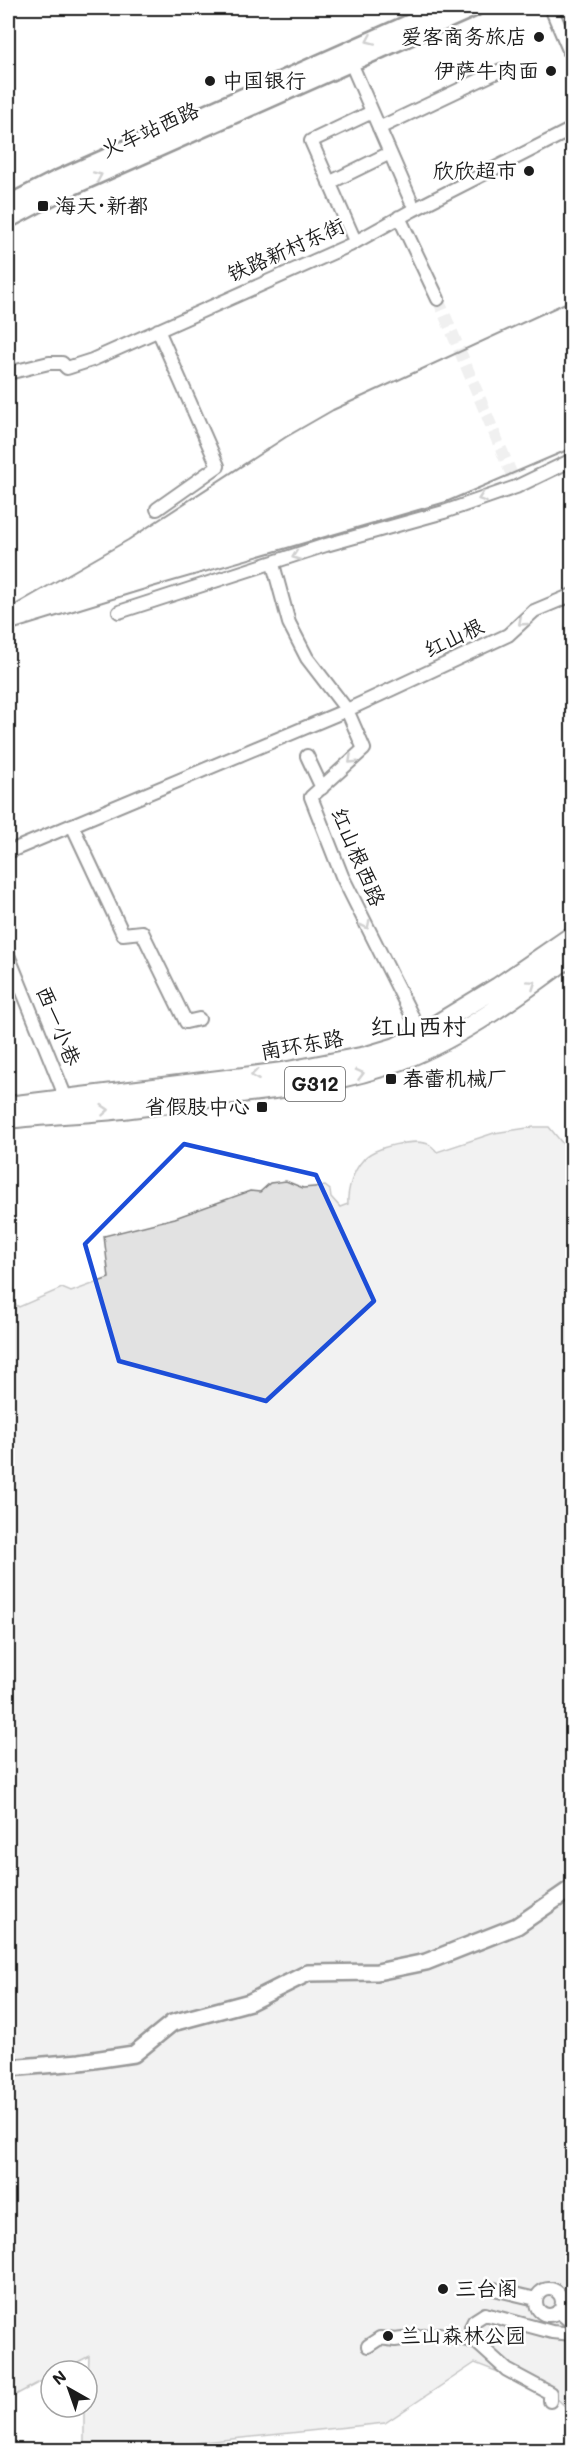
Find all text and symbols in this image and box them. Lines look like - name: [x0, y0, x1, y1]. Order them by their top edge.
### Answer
- place label: 爱客商务旅店: [401, 22, 527, 49]
- marker: 爱客商务旅店: [532, 30, 546, 44]
- one-way arrow: [366, 33, 377, 45]
- place label: 伊萨牛肉面: [434, 56, 539, 83]
- marker: 伊萨牛肉面: [544, 64, 558, 78]
- place label: 中国银行: [222, 66, 306, 93]
- marker: 中国银行: [203, 74, 217, 88]
- street label: 火车站西路: [96, 95, 203, 162]
- place label: 欣欣超市: [433, 156, 517, 183]
- marker: 欣欣超市: [522, 164, 536, 178]
- one-way arrow: [91, 171, 102, 183]
- place label: 海天·新都: [55, 191, 148, 218]
- marker: 海天·新都: [36, 199, 50, 213]
- street label: 铁路新村东街: [222, 211, 348, 287]
- one-way arrow: [477, 491, 488, 504]
- one-way arrow: [291, 548, 302, 561]
- street label: 红山根: [419, 611, 488, 662]
- one-way arrow: [518, 615, 528, 626]
- one-way arrow: [349, 753, 359, 764]
- street label: 红山根西路: [326, 803, 392, 910]
- one-way arrow: [359, 919, 371, 930]
- one-way arrow: [525, 980, 536, 991]
- street label: 西一小巷: [31, 981, 88, 1069]
- district label: 红山西村: [370, 1010, 466, 1041]
- street label: 南环东路: [258, 1023, 345, 1064]
- place label: 春蕾机械厂: [403, 1064, 508, 1091]
- road number: G312: [285, 1067, 345, 1101]
- one-way arrow: [355, 1068, 365, 1081]
- one-way arrow: [251, 1069, 260, 1081]
- marker: 春蕾机械厂: [384, 1072, 398, 1086]
- place label: 省假肢中心: [145, 1092, 250, 1119]
- marker: 省假肢中心: [255, 1100, 269, 1114]
- one-way arrow: [100, 1104, 109, 1117]
- place label: 三台阁: [455, 2274, 518, 2301]
- marker: 三台阁: [436, 2282, 450, 2296]
- place label: 兰山森林公园: [400, 2321, 526, 2348]
- marker: 兰山森林公园: [381, 2329, 395, 2343]
- north arrow: [39, 2359, 99, 2419]
- text: N: [48, 2365, 70, 2389]

